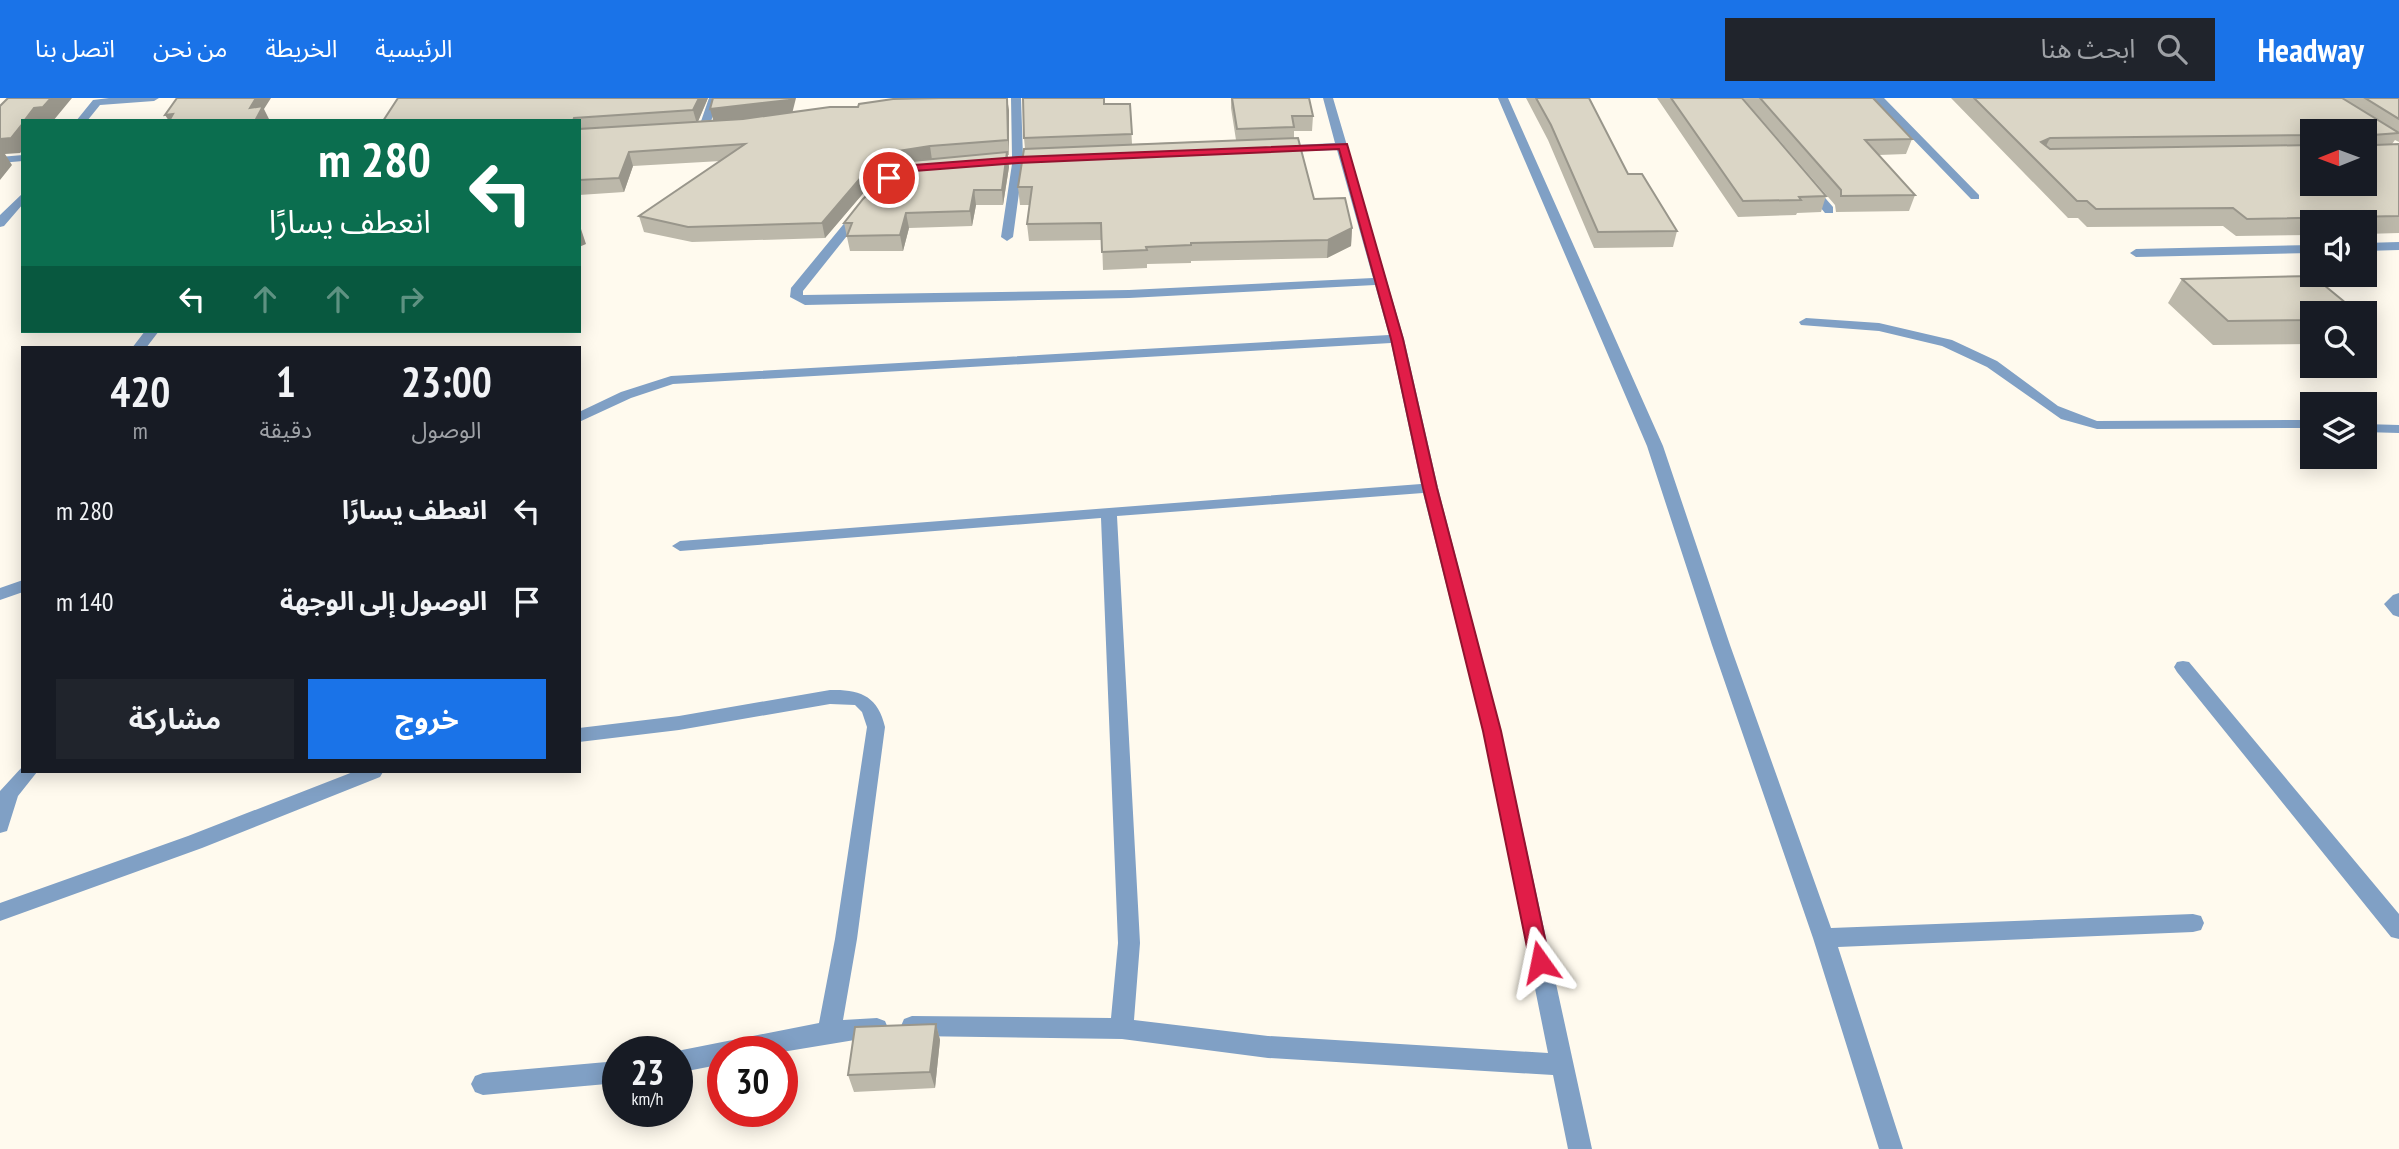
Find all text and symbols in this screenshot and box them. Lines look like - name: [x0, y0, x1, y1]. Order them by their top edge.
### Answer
- search box: [1725, 18, 2215, 81]
- text: Headway: [2257, 28, 2364, 71]
- icon: search: [2153, 30, 2191, 68]
- text: ابحث هنا: [2040, 32, 2135, 65]
- text: اتصل بنا: [35, 33, 115, 64]
- text: من نحن: [153, 33, 227, 64]
- text: الخريطة: [265, 33, 337, 64]
- text: الرئيسية: [375, 33, 453, 64]
- north arrow: [2300, 119, 2376, 196]
- map controls: [2300, 119, 2377, 469]
- text: 280 m: [318, 127, 431, 191]
- icon: left: [455, 147, 546, 238]
- pin: [859, 148, 919, 208]
- icon: arrive: [870, 159, 908, 197]
- text: انعطف يسارًا: [269, 200, 431, 242]
- button: sound: [2300, 210, 2377, 287]
- icon: left: [173, 280, 211, 318]
- icon: ahead: [246, 280, 284, 318]
- icon: ahead: [319, 280, 357, 318]
- icon: right: [392, 280, 430, 318]
- button: search: [2300, 301, 2377, 378]
- text: 1: [276, 354, 296, 409]
- text: 23:00: [401, 354, 492, 409]
- text: 420: [110, 364, 170, 419]
- button: layers: [2300, 392, 2377, 469]
- text: دقيقة: [259, 415, 312, 444]
- text: الوصول: [411, 415, 481, 444]
- text: m: [133, 416, 148, 445]
- icon: left: [508, 492, 546, 530]
- text: انعطف يسارًا: [342, 493, 487, 526]
- text: 280 m: [56, 494, 114, 527]
- icon: arrive: [508, 583, 546, 621]
- text: الوصول إلى الوجهة: [280, 584, 487, 617]
- text: 140 m: [56, 585, 114, 618]
- button: مشاركة: [56, 679, 294, 759]
- button: خروج: [308, 679, 546, 759]
- position arrow: [1503, 925, 1577, 999]
- speed limit sign: 30: [707, 1036, 798, 1127]
- text: 23: [631, 1049, 664, 1095]
- text: km/h: [632, 1087, 663, 1110]

